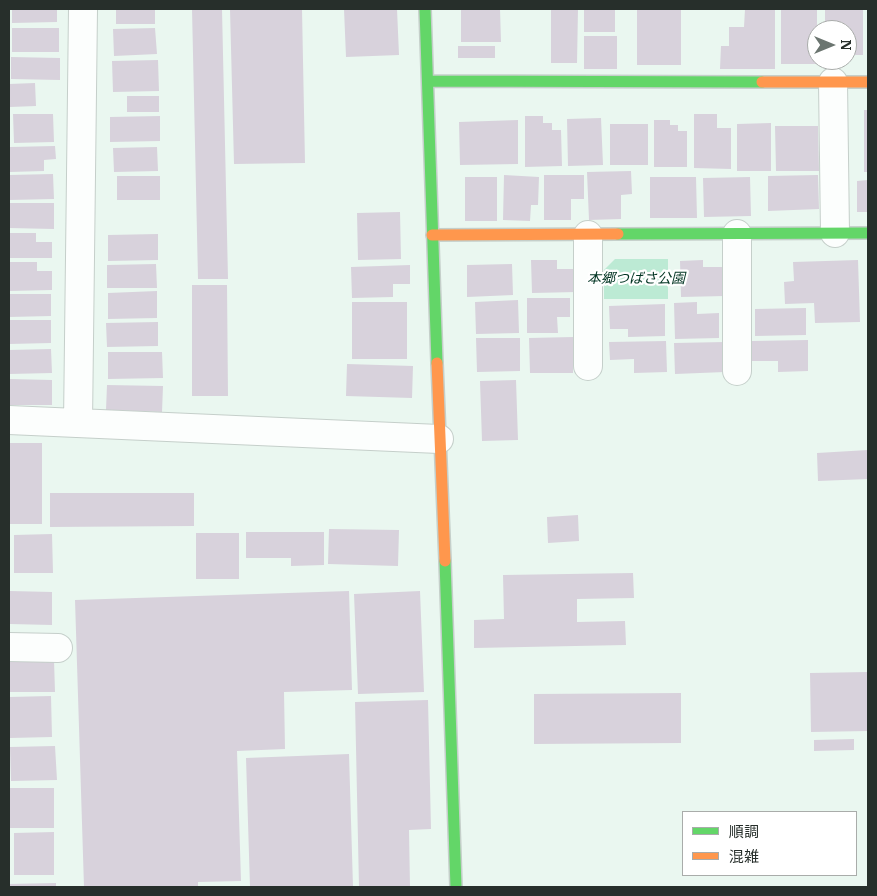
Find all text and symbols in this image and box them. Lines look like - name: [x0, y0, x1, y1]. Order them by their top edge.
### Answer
- north arrow: [807, 20, 857, 70]
- text: N: [837, 39, 855, 51]
- park label: 本郷つばさ公園: [587, 271, 685, 287]
- legend: [682, 811, 857, 876]
- text: 順調: [729, 822, 759, 841]
- text: 混雑: [729, 847, 759, 866]

